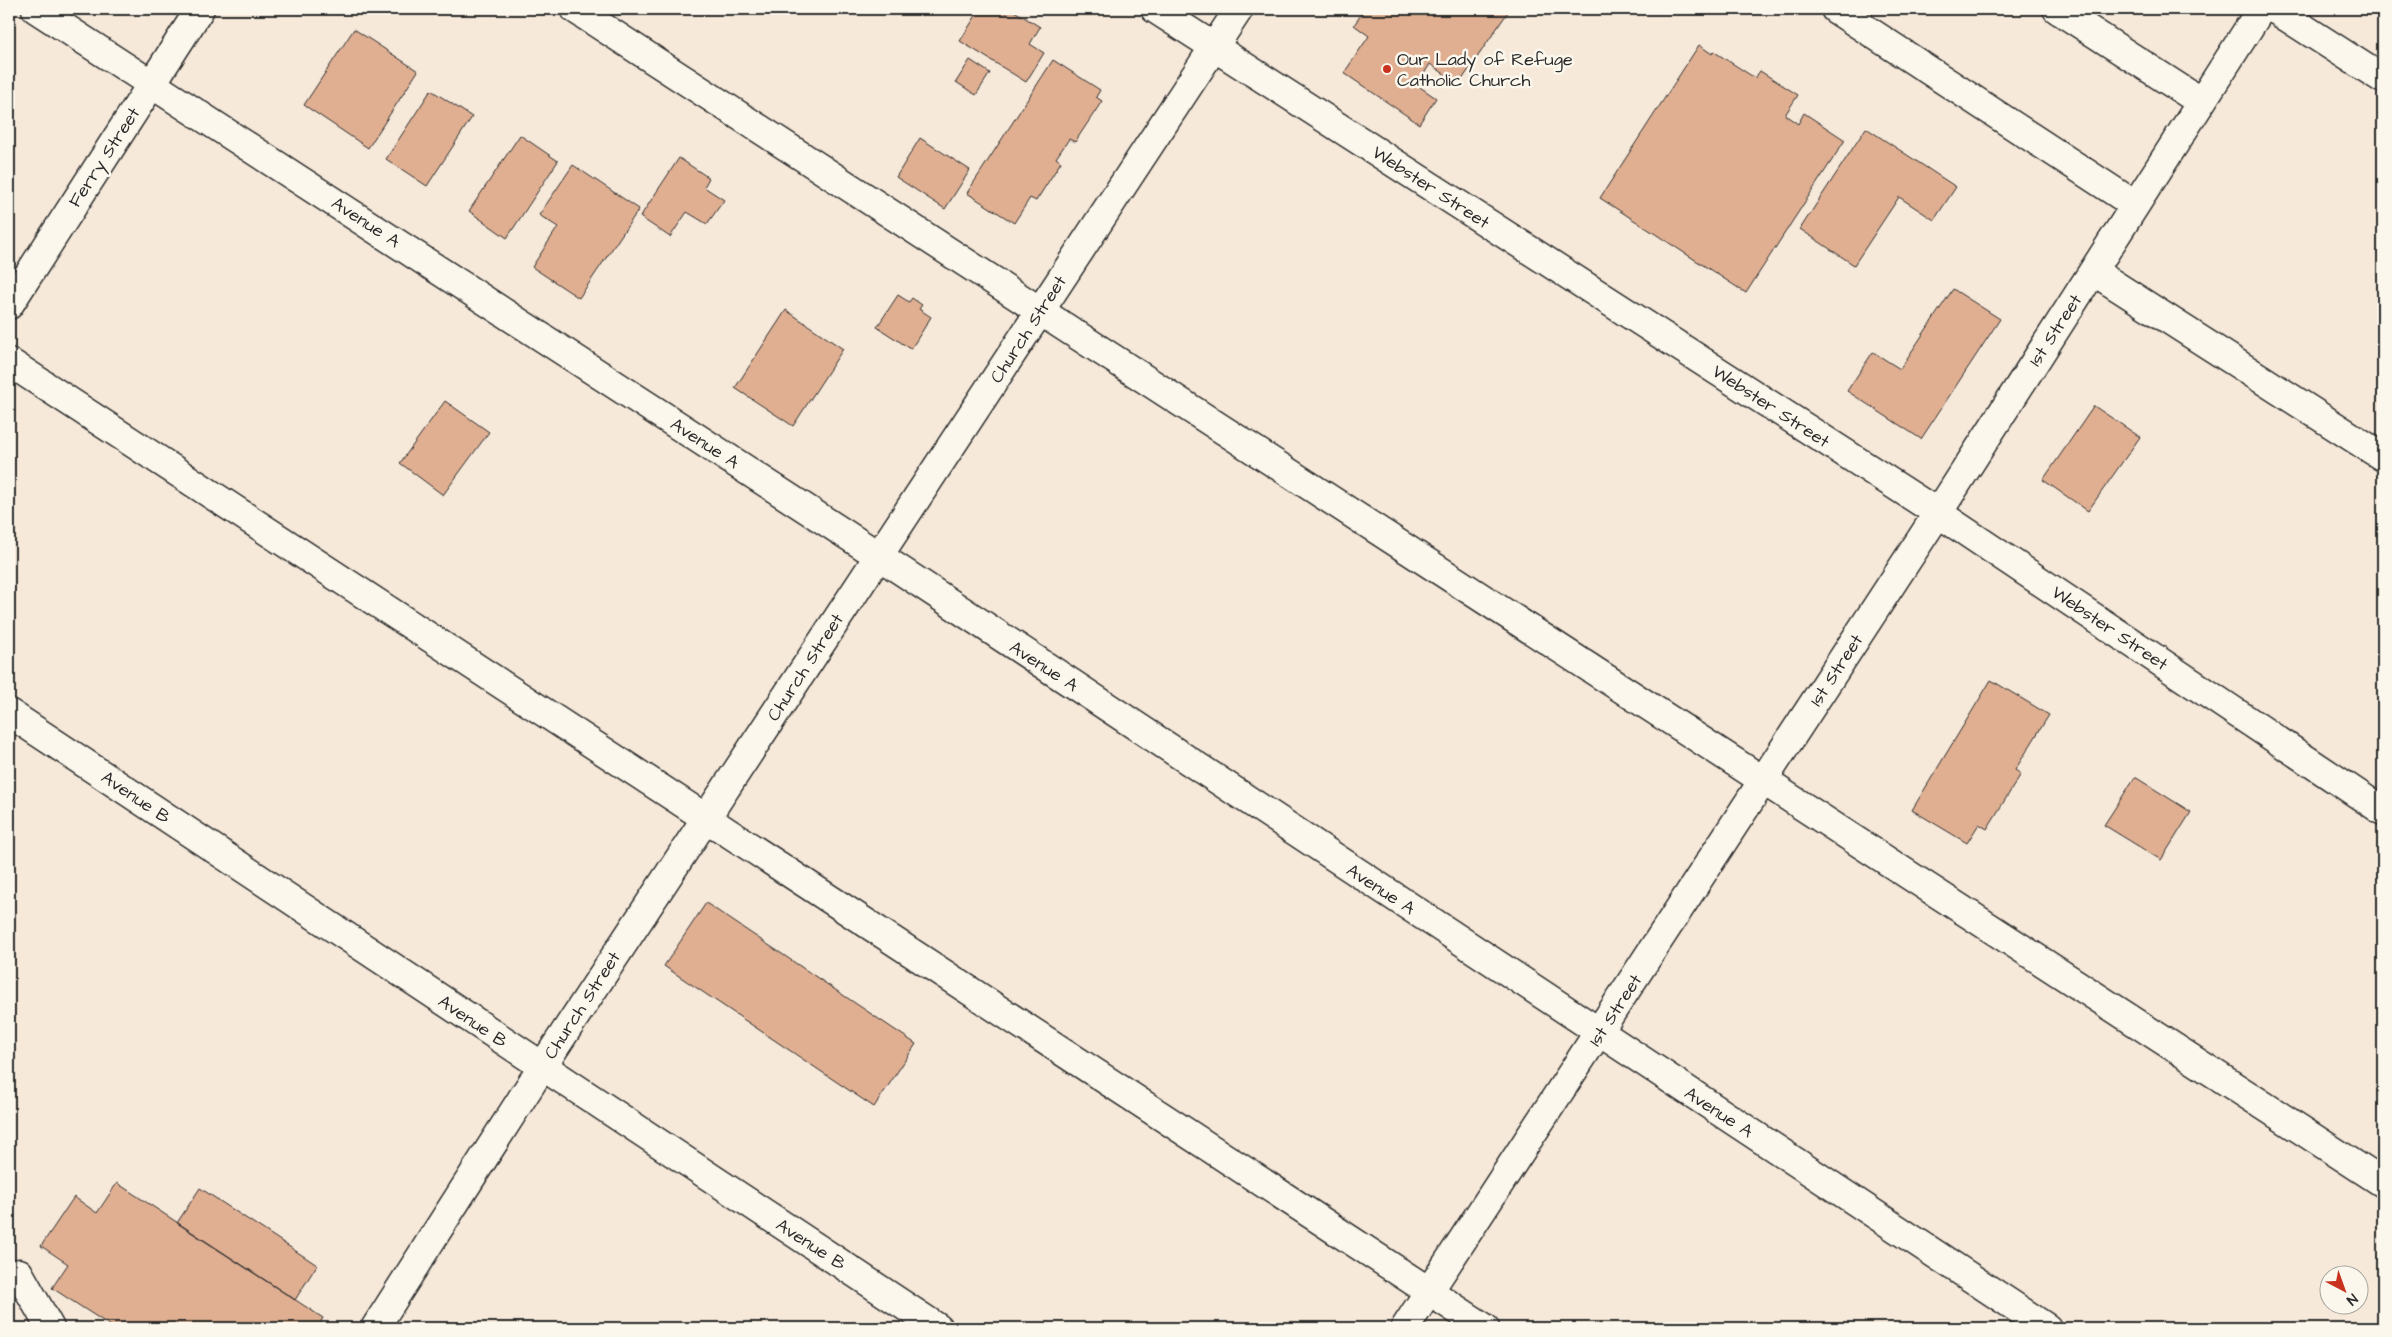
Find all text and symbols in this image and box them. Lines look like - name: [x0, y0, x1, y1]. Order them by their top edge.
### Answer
- place label: Our Lady of Refuge Catholic Church: [1397, 47, 1573, 93]
- marker: Our Lady of Refuge Catholic Church: [1381, 63, 1393, 75]
- street label: Ferry Street: [63, 102, 147, 213]
- street label: Webster Street: [1367, 140, 1495, 235]
- street label: Avenue A: [327, 191, 405, 254]
- street label: Church Street: [984, 270, 1073, 388]
- street label: 1st Street: [2023, 289, 2088, 371]
- street label: Webster Street: [1707, 359, 1835, 454]
- street label: Avenue A: [666, 412, 744, 475]
- street label: Webster Street: [2047, 580, 2173, 677]
- street label: Church Street: [761, 608, 850, 726]
- street label: 1st Street: [1804, 629, 1869, 711]
- street label: Avenue A: [1005, 635, 1083, 698]
- street label: Avenue B: [96, 765, 175, 830]
- street label: Avenue A: [1342, 858, 1420, 921]
- street label: Church Street: [538, 946, 627, 1064]
- street label: 1st Street: [1583, 969, 1648, 1051]
- street label: Avenue B: [433, 989, 512, 1054]
- street label: Avenue A: [1680, 1081, 1758, 1144]
- street label: Avenue B: [771, 1213, 851, 1276]
- north arrow: [2320, 1264, 2370, 1314]
- text: N: [2342, 1289, 2362, 1310]

